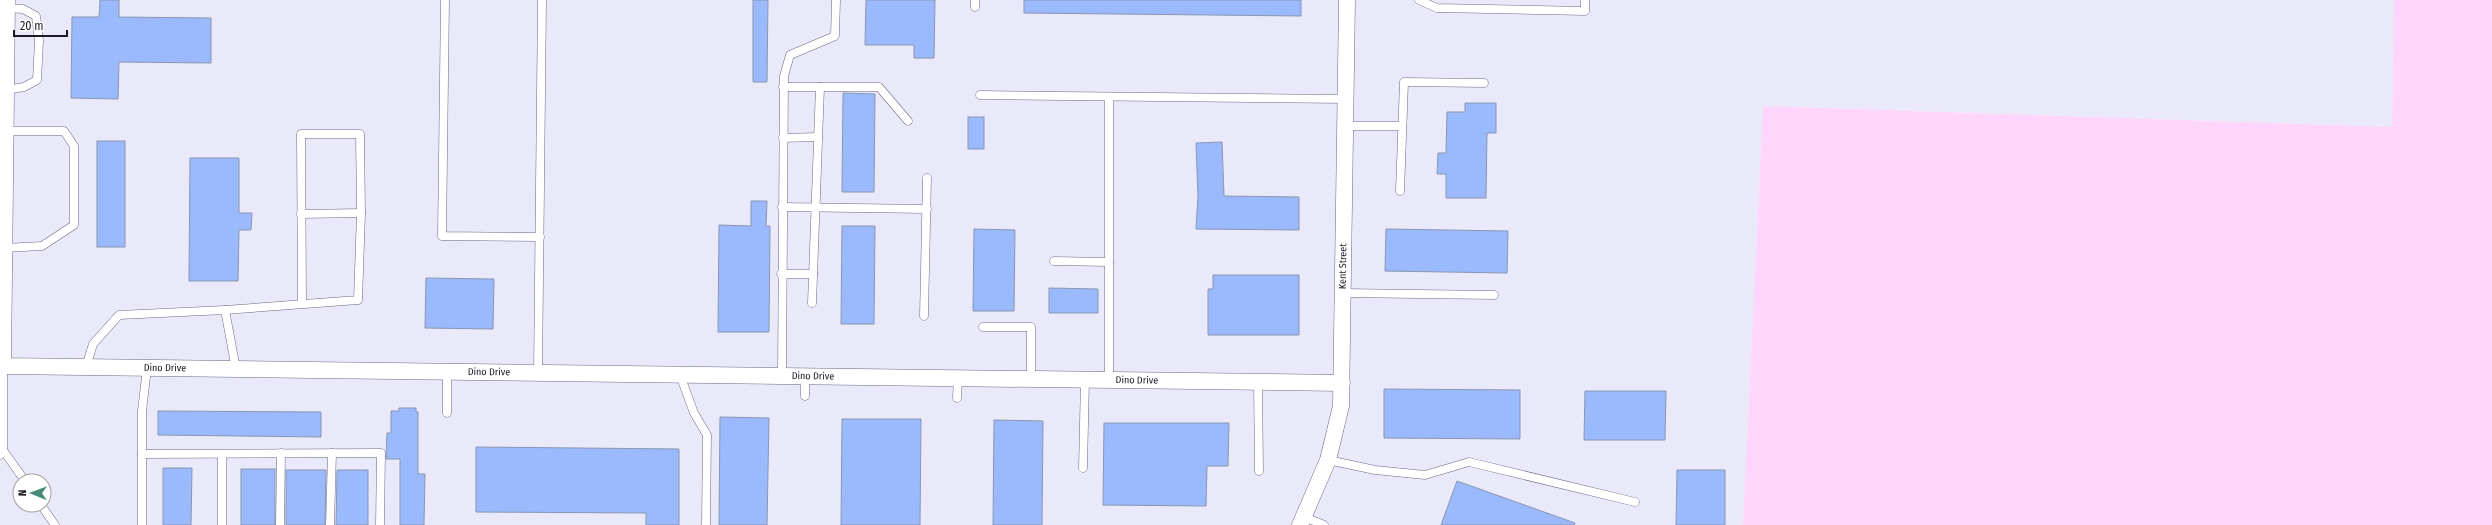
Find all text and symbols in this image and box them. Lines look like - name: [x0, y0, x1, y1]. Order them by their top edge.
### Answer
- scale bar: [14, 12, 67, 38]
- text: 20 m: [20, 19, 44, 33]
- street label: Kent Street: [1337, 243, 1349, 289]
- street label: Dino Drive: [144, 362, 186, 374]
- street label: Dino Drive: [468, 366, 510, 378]
- street label: Dino Drive: [792, 370, 834, 383]
- street label: Dino Drive: [1116, 374, 1158, 387]
- north arrow: [12, 473, 52, 513]
- text: N: [16, 489, 29, 496]

